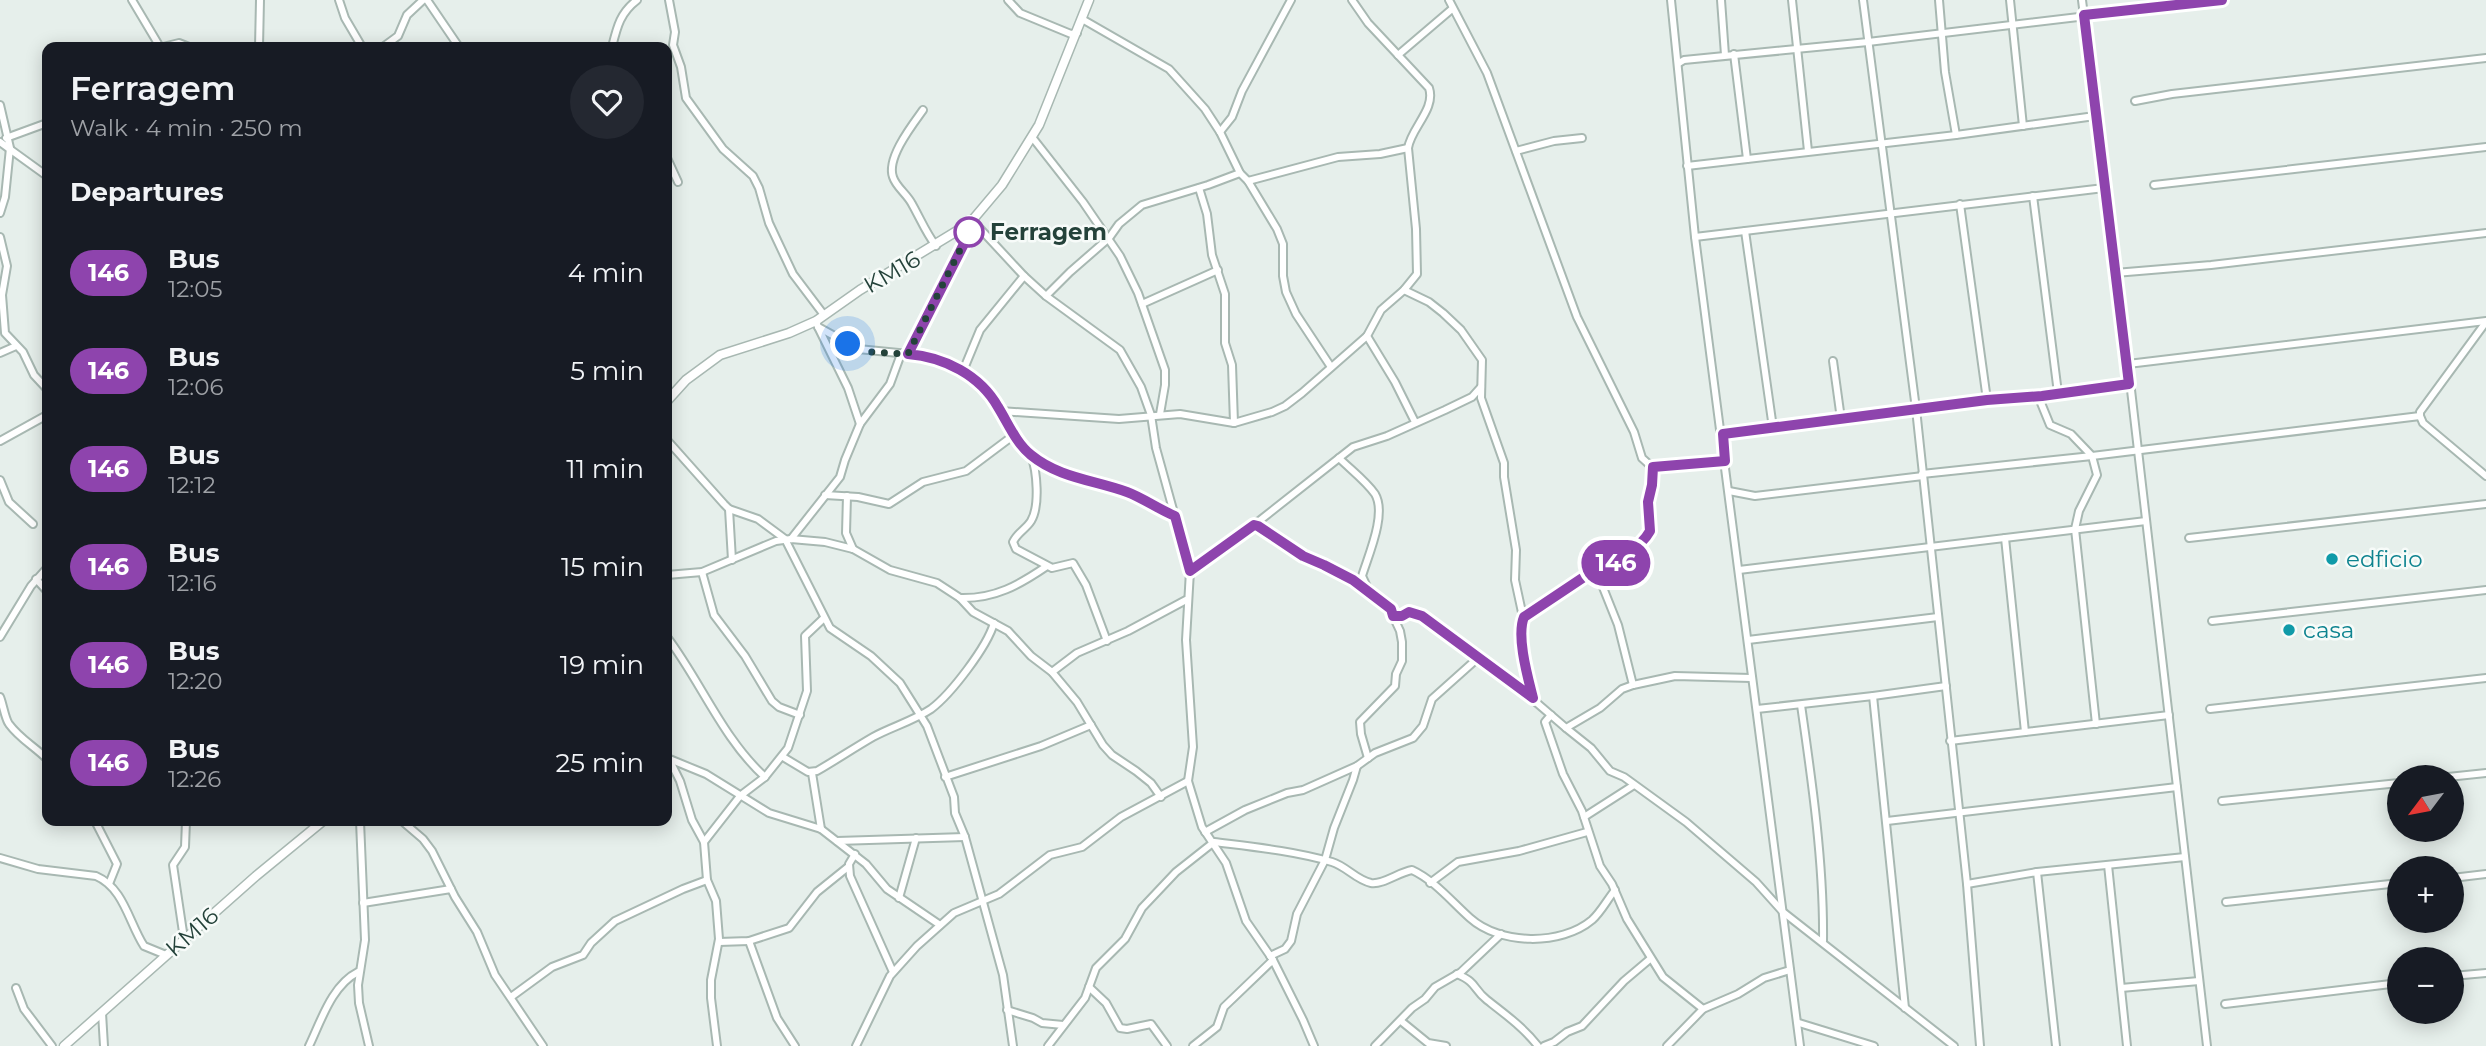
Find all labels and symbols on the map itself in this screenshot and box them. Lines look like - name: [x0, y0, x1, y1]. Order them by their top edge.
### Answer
- marker: Ferragem: [954, 217, 984, 247]
- place label: Ferragem: [990, 218, 1107, 246]
- street label: KM16: [859, 245, 925, 299]
- your location: [830, 326, 865, 361]
- line badge: 146: [1576, 540, 1656, 586]
- place label: edficio: [2346, 545, 2423, 573]
- marker: edficio: [2324, 551, 2340, 567]
- place label: casa: [2303, 616, 2354, 644]
- marker: casa: [2281, 622, 2297, 638]
- north arrow: [2387, 765, 2464, 842]
- street label: KM16: [160, 902, 224, 962]

